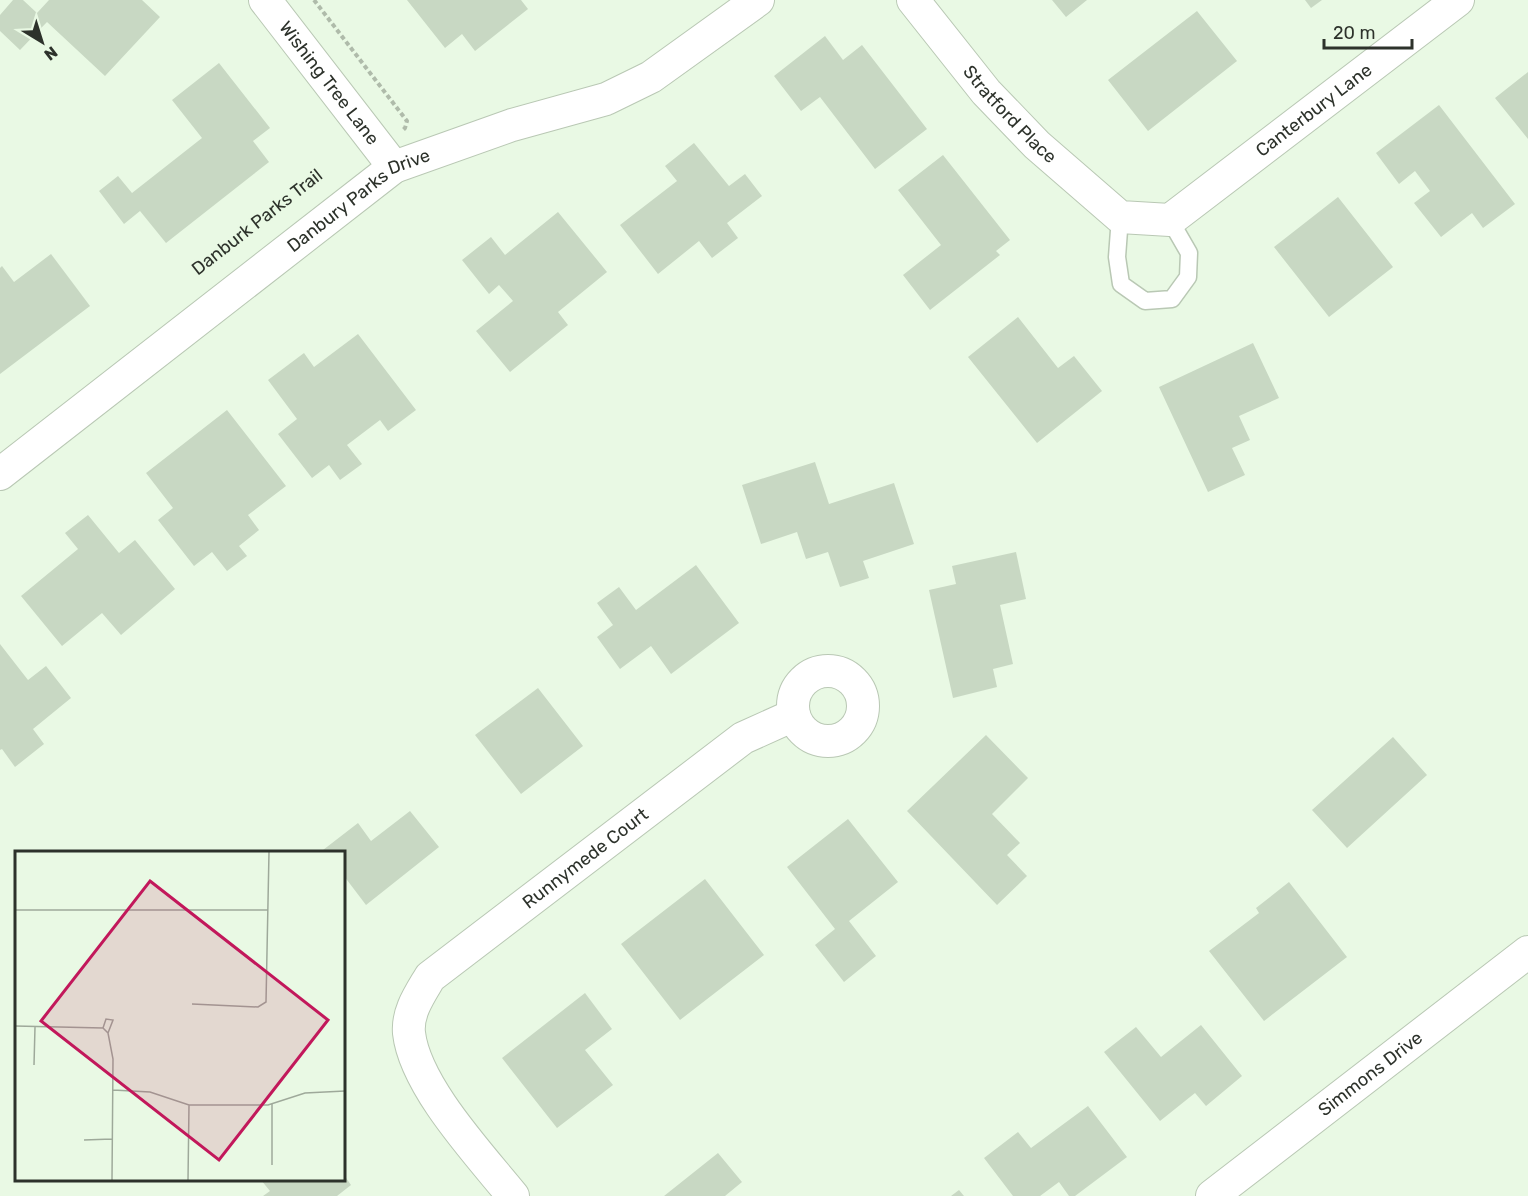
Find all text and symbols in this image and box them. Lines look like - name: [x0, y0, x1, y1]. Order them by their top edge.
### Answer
- north arrow: [12, 12, 72, 72]
- scale bar: [1324, 12, 1412, 50]
- street label: Wishing Tree Lane: [275, 17, 384, 149]
- text: 20 m: [1333, 22, 1375, 44]
- text: N: [41, 42, 61, 64]
- street label: Canterbury Lane: [1252, 59, 1376, 161]
- street label: Stratford Place: [958, 61, 1061, 168]
- street label: Danbury Parks Drive: [283, 144, 433, 257]
- street label: Danburk Parks Trail: [187, 164, 327, 280]
- street label: Runnymede Court: [518, 803, 653, 913]
- inset map: [15, 851, 345, 1181]
- street label: Simmons Drive: [1314, 1027, 1427, 1121]

